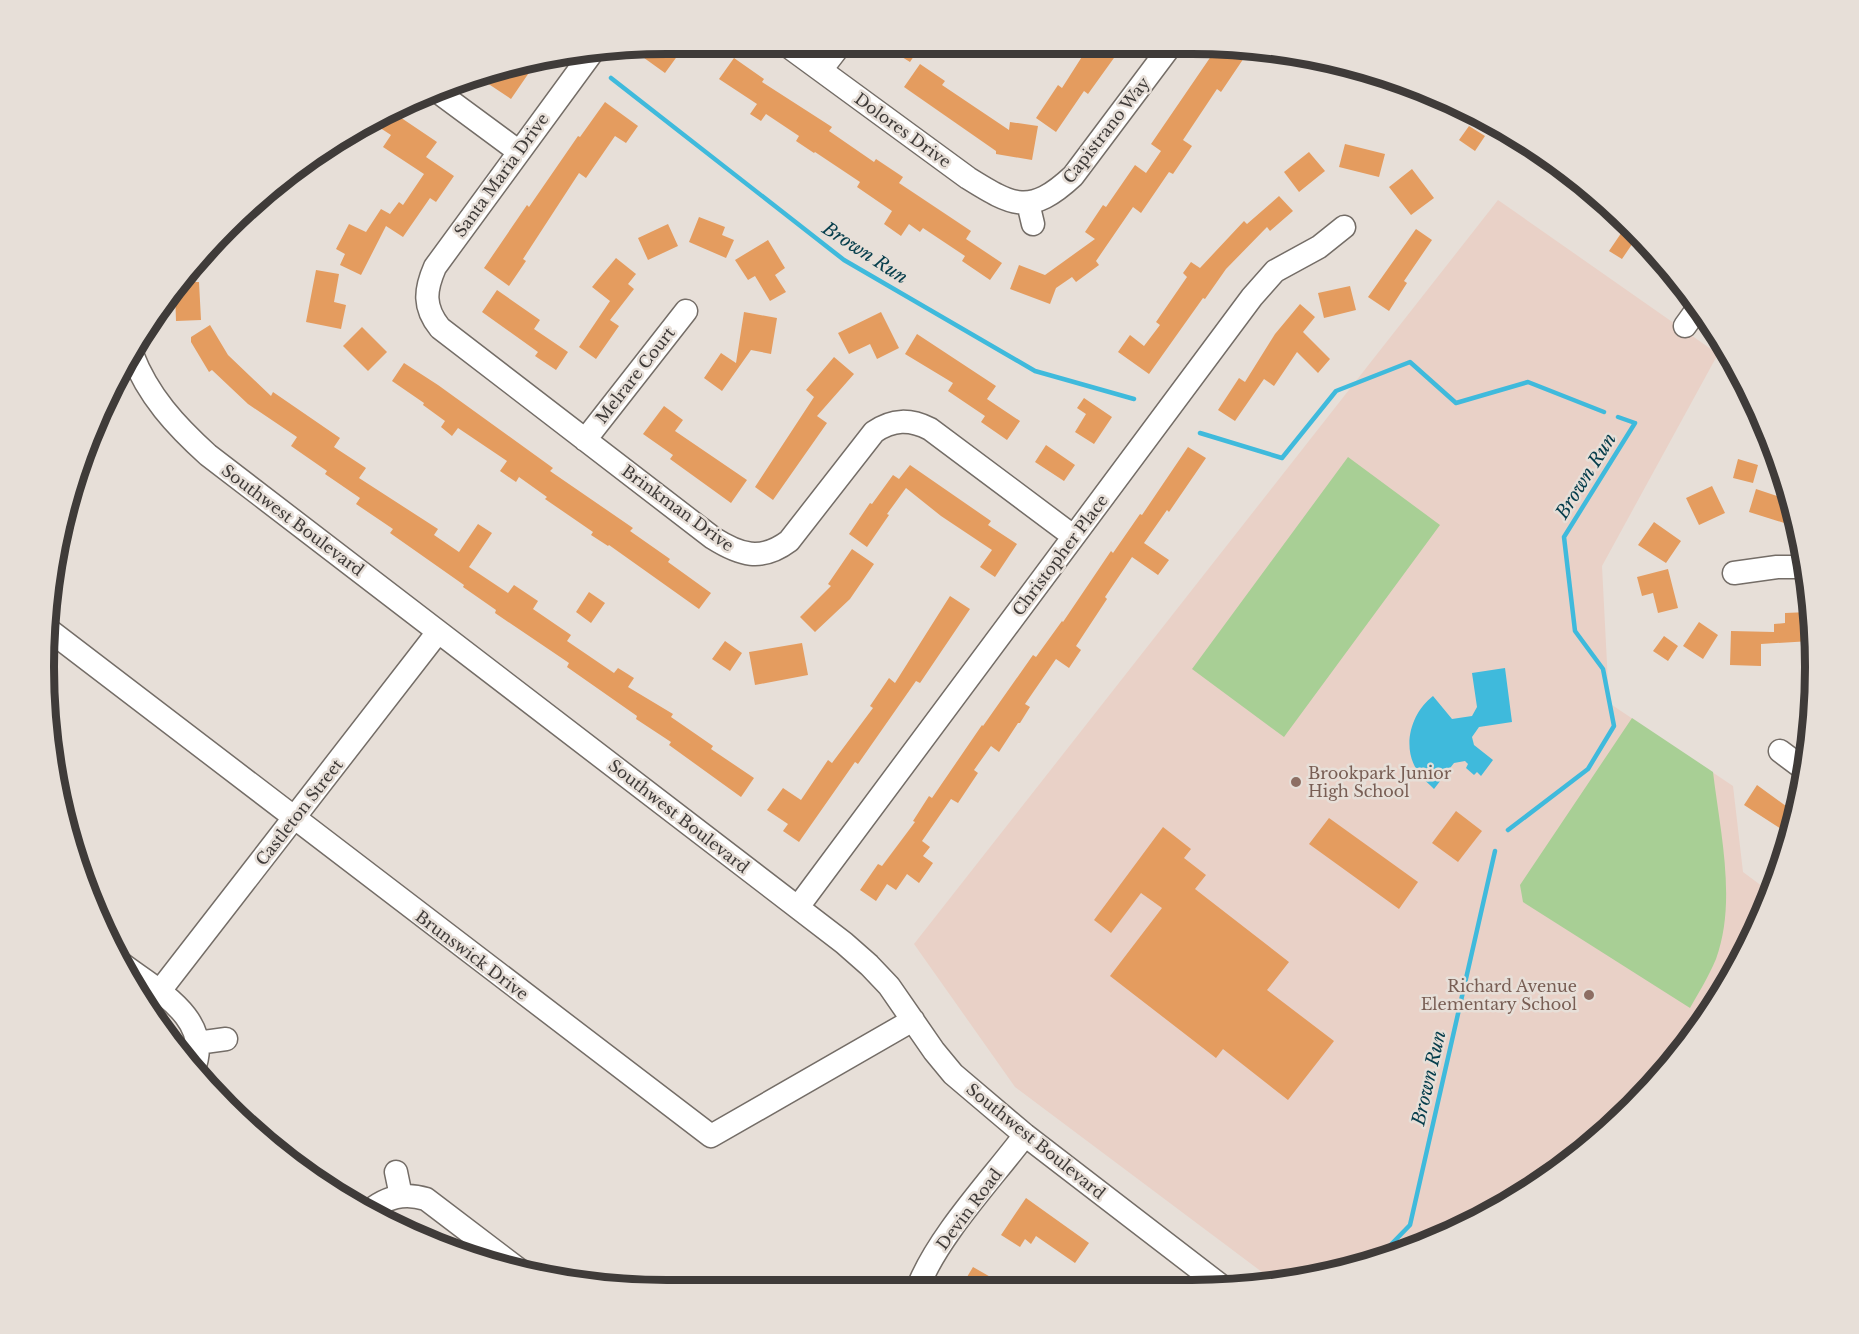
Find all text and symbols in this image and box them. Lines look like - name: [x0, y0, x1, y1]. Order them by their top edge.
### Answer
- street label: Capistrano Way: [1058, 72, 1154, 187]
- street label: Dolores Drive: [851, 88, 955, 172]
- street label: Santa Maria Drive: [449, 109, 553, 241]
- water label: Brown Run: [818, 217, 912, 289]
- street label: Melrare Court: [591, 323, 679, 427]
- water label: Brown Run: [1550, 429, 1621, 524]
- street label: Southwest Boulevard: [218, 460, 368, 580]
- street label: Brinkman Drive: [618, 461, 738, 555]
- street label: Christopher Place: [1008, 491, 1112, 619]
- street label: Castleton Street: [251, 755, 347, 869]
- street label: Southwest Boulevard: [605, 755, 753, 877]
- place label: Brookpark Junior High School: [1308, 763, 1452, 801]
- marker: Brookpark Junior High School: [1289, 775, 1303, 789]
- street label: Brunswick Drive: [411, 906, 533, 1004]
- place label: Richard Avenue Elementary School: [1421, 976, 1577, 1014]
- marker: Richard Avenue Elementary School: [1582, 988, 1596, 1002]
- water label: Brown Run: [1407, 1028, 1451, 1129]
- street label: Southwest Boulevard: [962, 1079, 1110, 1203]
- street label: Devin Road: [932, 1164, 1006, 1254]

